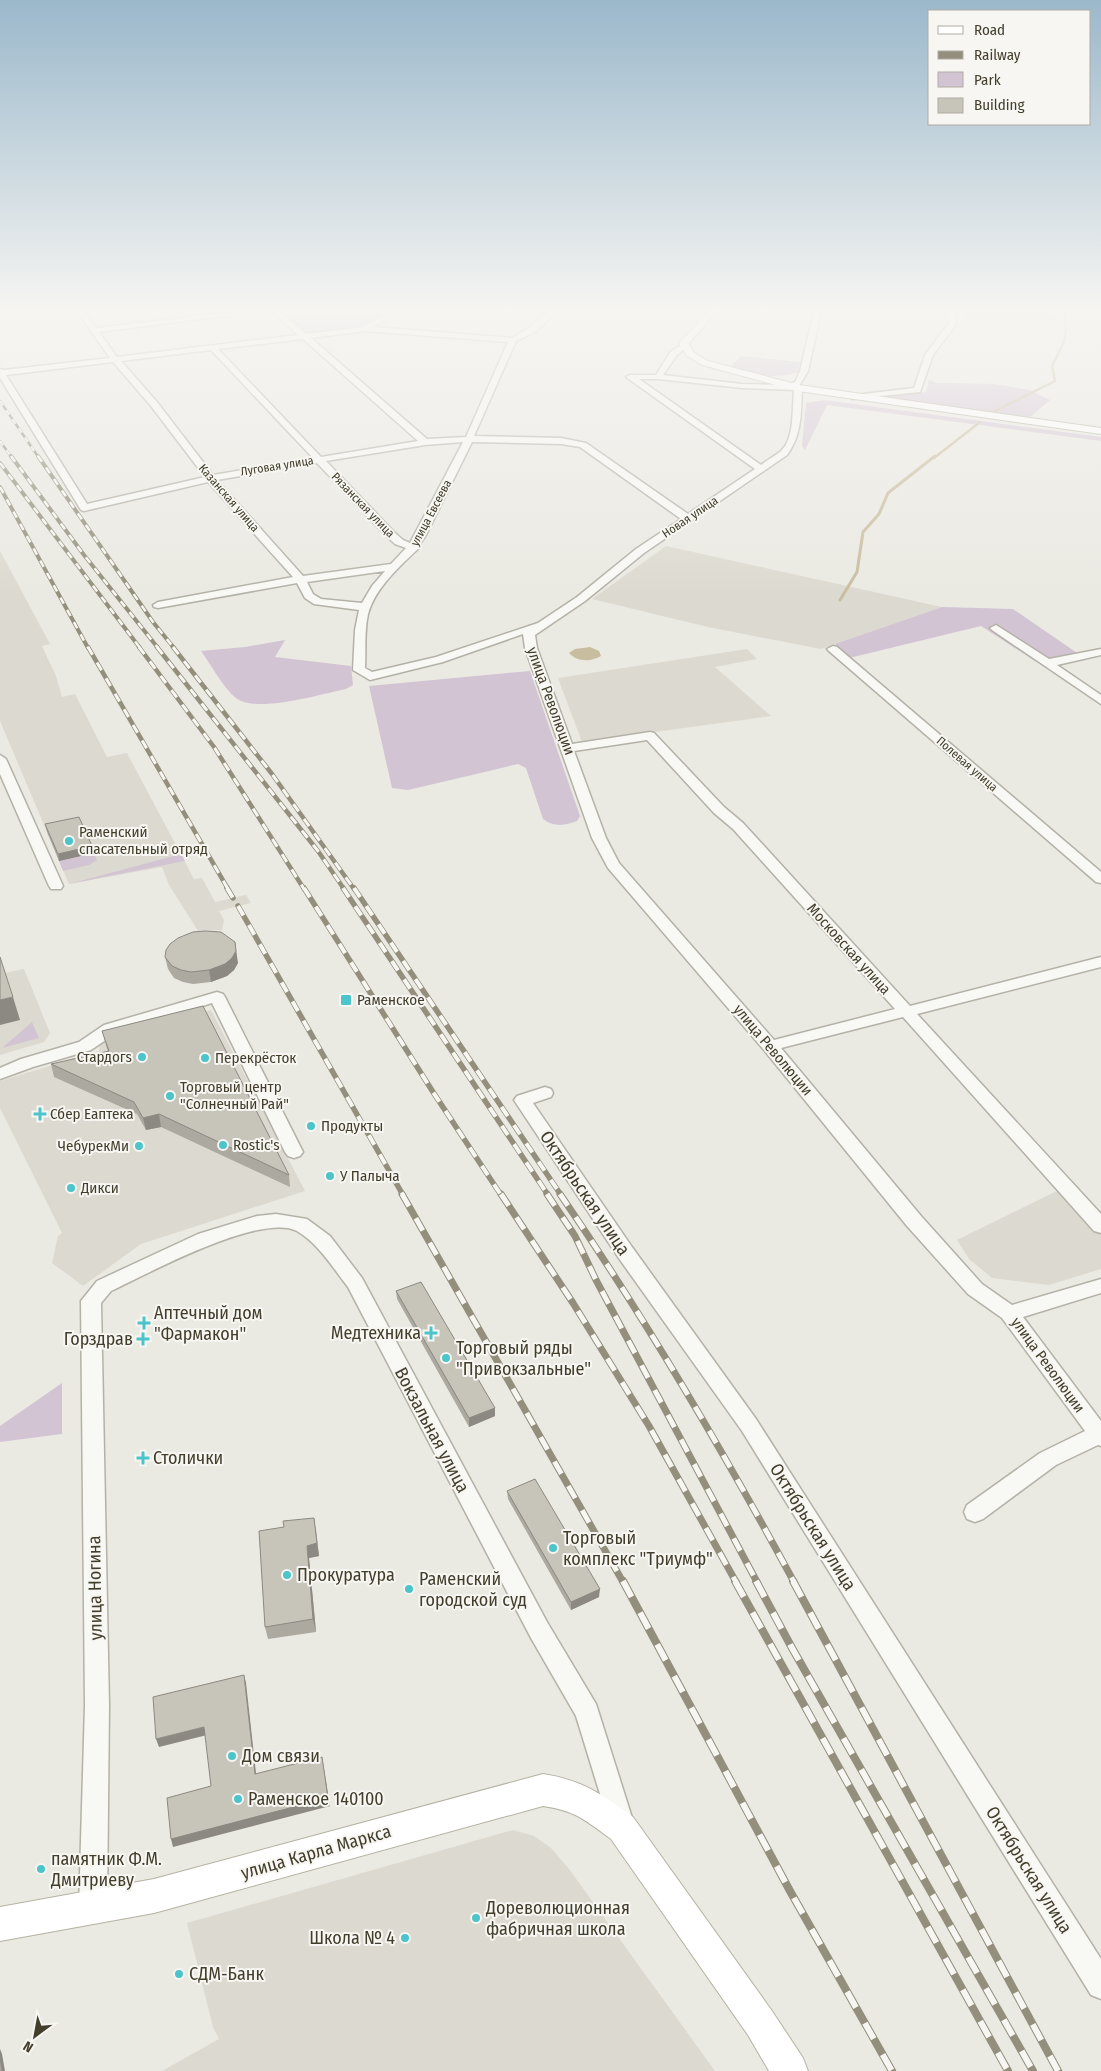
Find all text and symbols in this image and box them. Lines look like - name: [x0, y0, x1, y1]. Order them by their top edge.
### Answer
- legend: [928, 10, 1091, 125]
- text: Road: [974, 21, 1005, 39]
- text: Railway: [974, 46, 1021, 64]
- text: Park: [974, 71, 1001, 89]
- text: Building: [974, 96, 1025, 114]
- street label: Луговая улица: [240, 453, 315, 479]
- street label: Казанская улица: [196, 461, 262, 535]
- street label: Рязанская улица: [329, 470, 397, 540]
- street label: улица Евсеева: [408, 477, 454, 548]
- street label: Новая улица: [659, 493, 721, 541]
- street label: улица Революции: [523, 645, 579, 757]
- street label: Полевая улица: [934, 734, 1000, 794]
- place label: Раменский спасательный отряд: [79, 823, 208, 858]
- marker: Раменский спасательный отряд: [63, 835, 75, 847]
- street label: Московская улица: [803, 900, 895, 998]
- place label: Раменское: [357, 991, 425, 1009]
- marker: Раменское: [339, 993, 353, 1007]
- street label: улица Революции: [730, 1001, 816, 1099]
- place label: Стардогs: [77, 1048, 132, 1066]
- place label: Перекрёсток: [215, 1049, 296, 1067]
- marker: Стардогs: [136, 1051, 148, 1063]
- marker: Перекрёсток: [199, 1052, 211, 1064]
- place label: Торговый центр "Солнечный Рай": [180, 1078, 289, 1113]
- marker: Торговый центр "Солнечный Рай": [164, 1090, 176, 1102]
- place label: Сбер Еаптека: [50, 1105, 134, 1123]
- marker: Сбер Еаптека: [34, 1108, 46, 1120]
- place label: Продукты: [321, 1117, 383, 1135]
- marker: Продукты: [305, 1120, 317, 1132]
- street label: Октябрьская улица: [535, 1126, 635, 1260]
- place label: Rostic's: [233, 1136, 280, 1154]
- place label: ЧебурекМи: [58, 1137, 129, 1155]
- marker: Rostic's: [217, 1139, 229, 1151]
- marker: ЧебурекМи: [133, 1140, 145, 1152]
- place label: У Палыча: [339, 1167, 400, 1185]
- marker: У Палыча: [324, 1170, 336, 1182]
- place label: Дикси: [80, 1179, 119, 1197]
- marker: Дикси: [65, 1182, 77, 1194]
- place label: Аптечный дом "Фармакон": [154, 1302, 263, 1345]
- street label: улица Революции: [1007, 1314, 1089, 1416]
- marker: Аптечный дом "Фармакон": [138, 1317, 150, 1329]
- place label: Медтехника: [331, 1322, 421, 1344]
- marker: Медтехника: [425, 1327, 437, 1339]
- place label: Горздрав: [64, 1328, 133, 1350]
- marker: Горздрав: [137, 1333, 149, 1345]
- place label: Торговый ряды "Привокзальные": [456, 1337, 591, 1380]
- marker: Торговый ряды "Привокзальные": [440, 1352, 452, 1364]
- street label: Вокзальная улица: [390, 1364, 474, 1497]
- place label: Столички: [153, 1447, 223, 1469]
- marker: Столички: [137, 1452, 149, 1464]
- street label: Октябрьская улица: [765, 1459, 861, 1595]
- place label: Торговый комплекс "Триумф": [563, 1527, 713, 1570]
- street label: улица Ногина: [83, 1535, 107, 1641]
- marker: Торговый комплекс "Триумф": [547, 1542, 559, 1554]
- place label: Прокуратура: [297, 1564, 395, 1586]
- place label: Раменский городской суд: [419, 1568, 527, 1611]
- marker: Прокуратура: [281, 1569, 293, 1581]
- marker: Раменский городской суд: [403, 1583, 415, 1595]
- place label: Дом связи: [241, 1745, 320, 1767]
- marker: Дом связи: [226, 1750, 238, 1762]
- place label: Раменское 140100: [248, 1788, 384, 1810]
- marker: Раменское 140100: [232, 1793, 244, 1805]
- street label: Октябрьская улица: [981, 1802, 1077, 1938]
- street label: улица Карла Маркса: [238, 1820, 394, 1884]
- place label: памятник Ф.М. Дмитриеву: [50, 1848, 162, 1891]
- marker: памятник Ф.М. Дмитриеву: [35, 1863, 47, 1875]
- place label: Дореволюционная фабричная школа: [485, 1897, 630, 1940]
- marker: Дореволюционная фабричная школа: [470, 1912, 482, 1924]
- place label: Школа № 4: [309, 1927, 395, 1949]
- marker: Школа № 4: [399, 1932, 411, 1944]
- place label: СДМ-Банк: [189, 1963, 264, 1985]
- marker: СДМ-Банк: [173, 1968, 185, 1980]
- north arrow: [10, 2011, 60, 2061]
- text: N: [20, 2037, 36, 2056]

